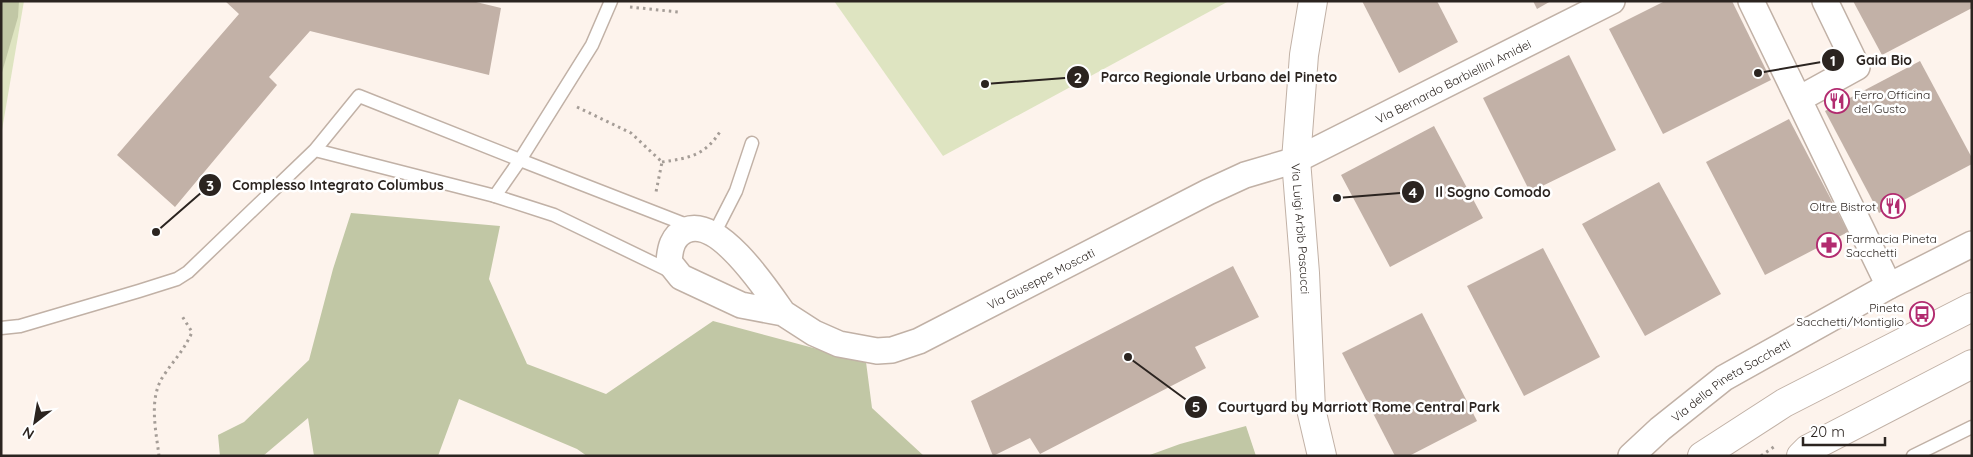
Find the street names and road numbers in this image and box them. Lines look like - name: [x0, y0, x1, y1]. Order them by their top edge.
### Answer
- street label: Via Bernardo Barbiellini Amidei: [1373, 36, 1533, 126]
- street label: Via Luigi Arbib Pascucci: [1289, 163, 1313, 294]
- street label: Via Giuseppe Moscati: [984, 244, 1097, 312]
- street label: Via della Pineta Sacchetti: [1668, 335, 1793, 425]

